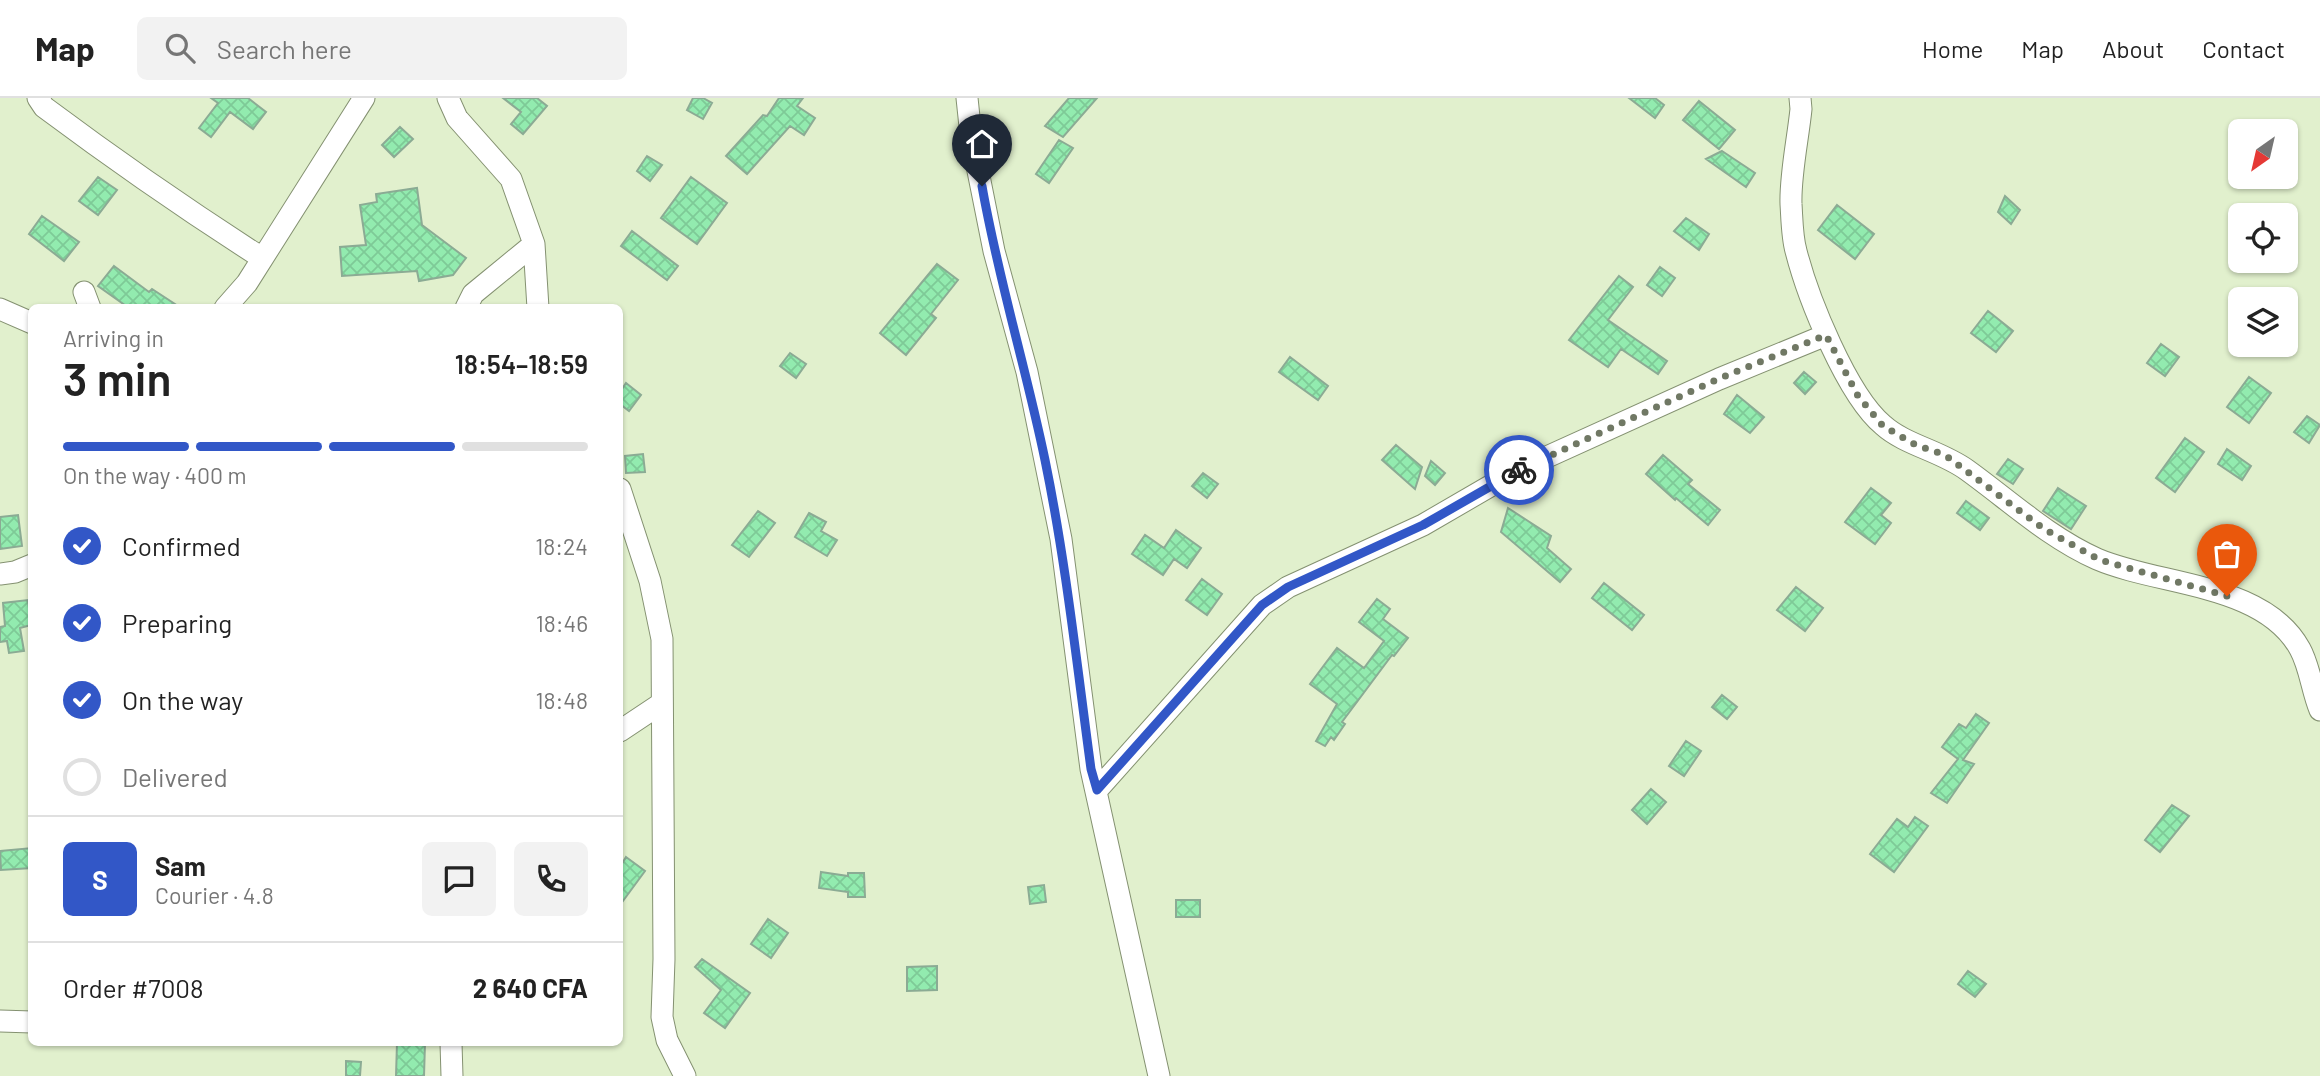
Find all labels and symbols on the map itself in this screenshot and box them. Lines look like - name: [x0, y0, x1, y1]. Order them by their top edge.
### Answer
- pin: [952, 114, 1012, 186]
- north arrow: [2228, 119, 2298, 189]
- courier: [1484, 435, 1554, 505]
- pin: [2197, 524, 2257, 596]

